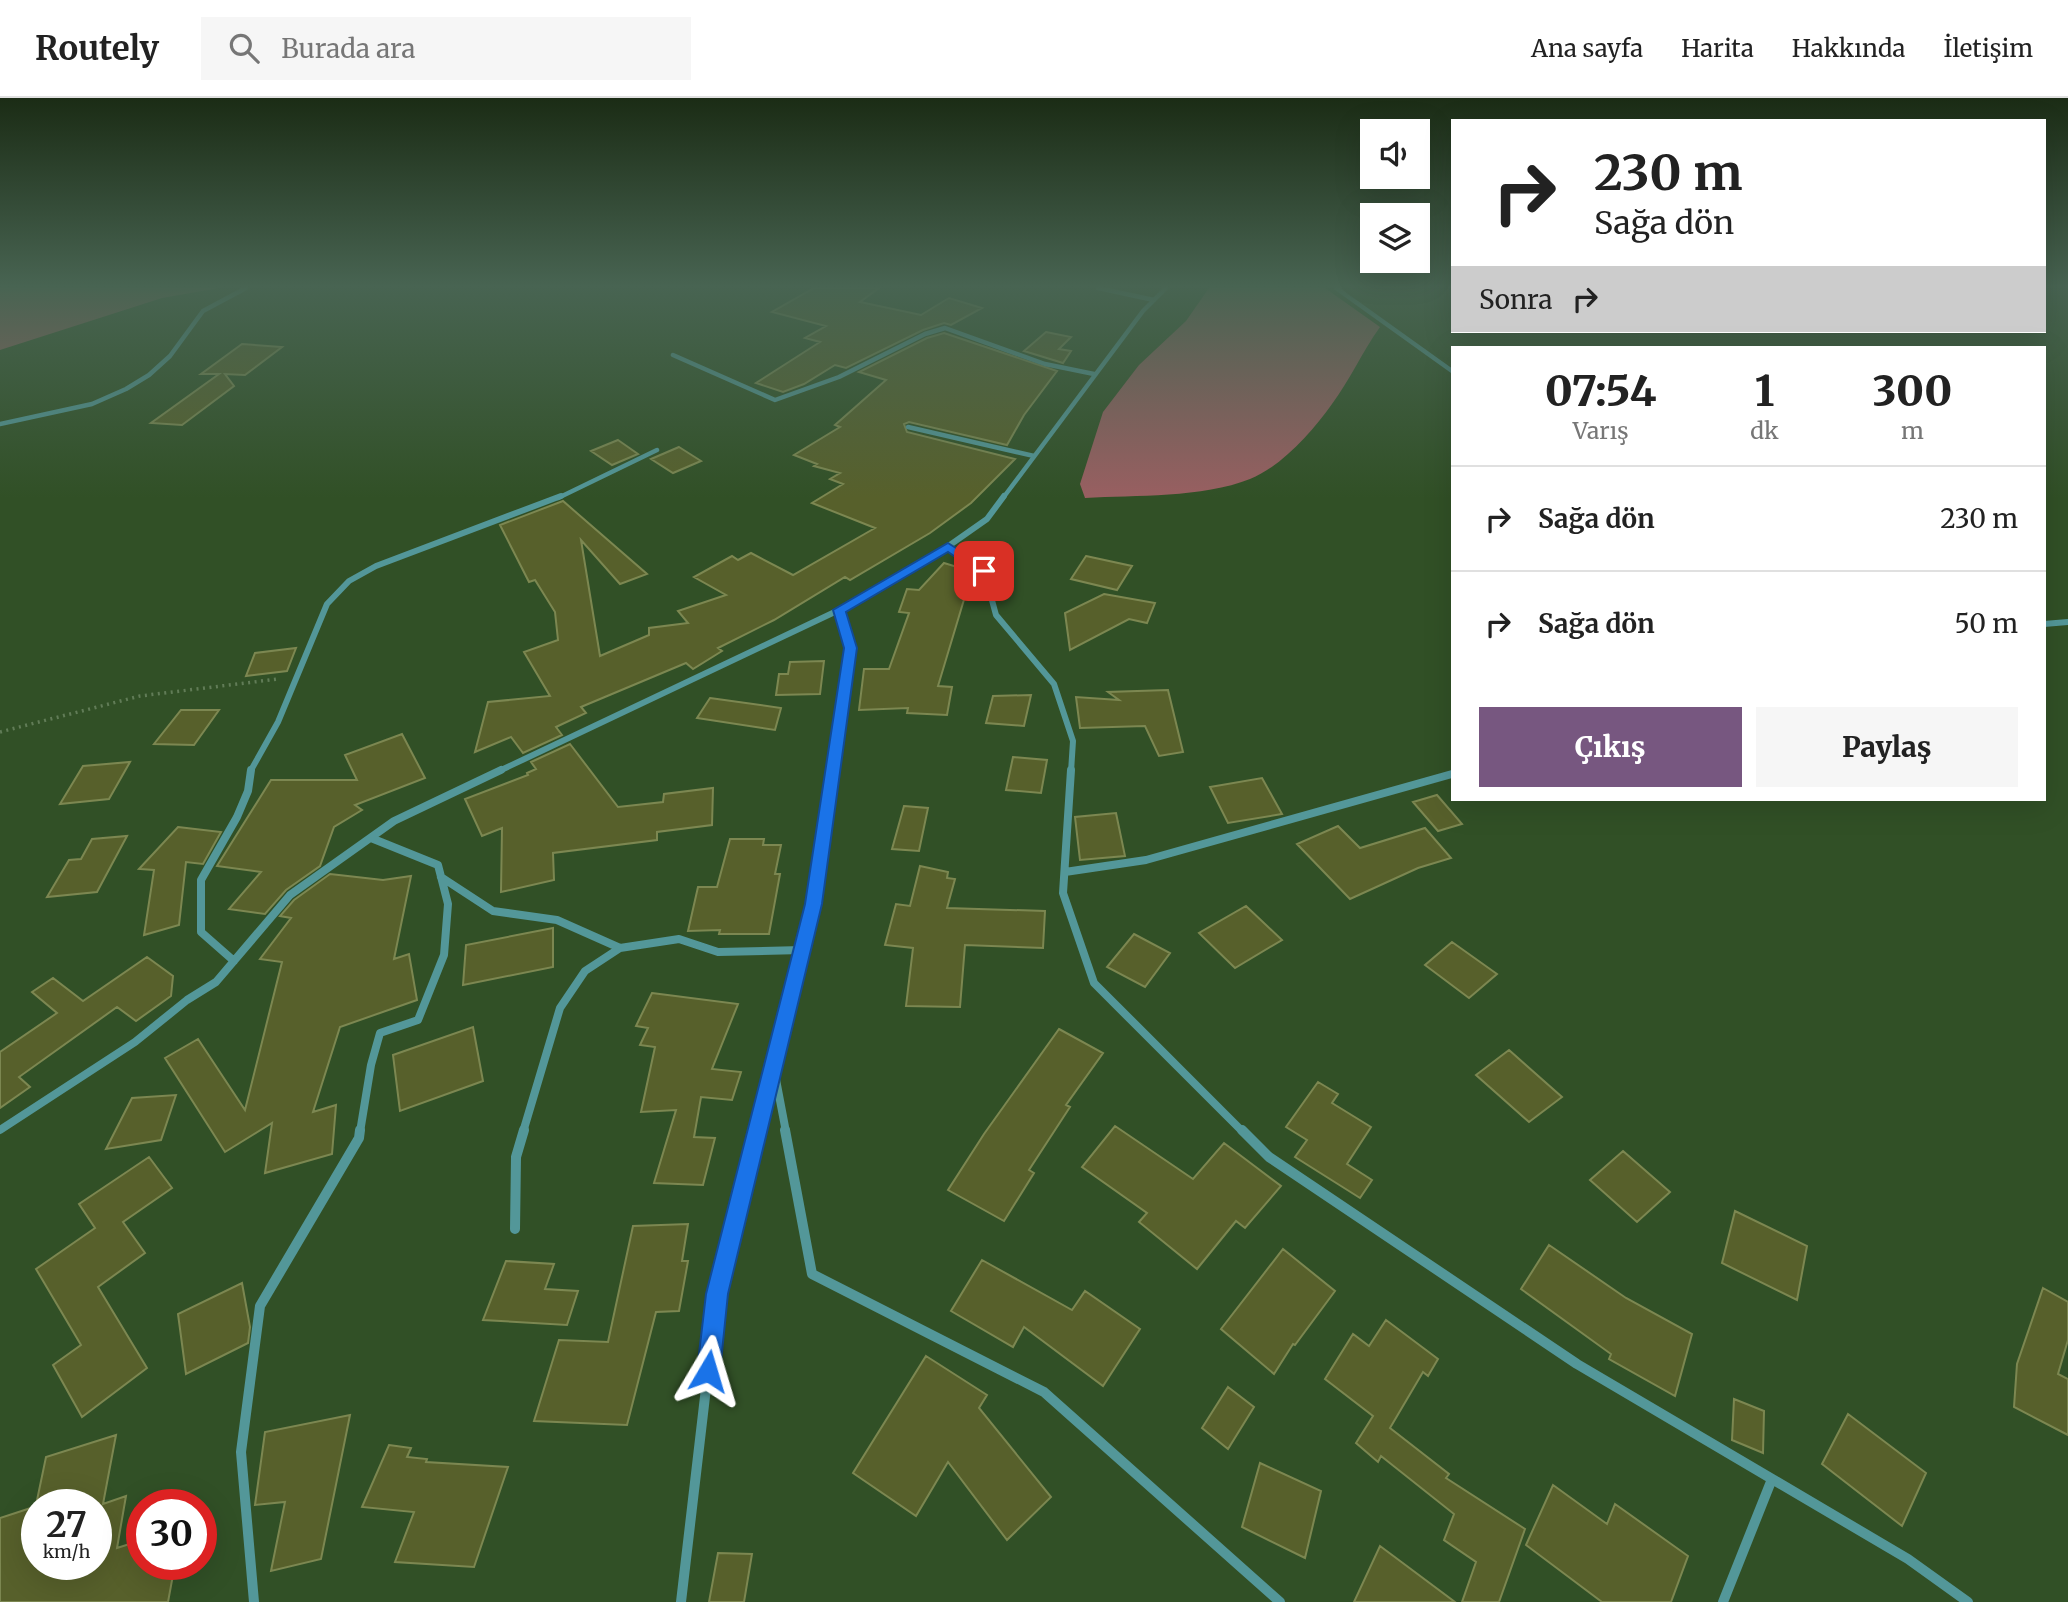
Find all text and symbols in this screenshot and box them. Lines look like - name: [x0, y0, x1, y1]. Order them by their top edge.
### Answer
- search box: [201, 17, 691, 80]
- text: Routely: [35, 28, 159, 69]
- icon: search: [225, 29, 263, 67]
- text: Burada ara: [281, 32, 416, 65]
- text: Ana sayfa: [1531, 33, 1643, 64]
- text: Harita: [1681, 33, 1754, 64]
- text: Hakkında: [1792, 33, 1905, 64]
- text: İletişim: [1943, 33, 2033, 64]
- map controls: [1360, 119, 1430, 273]
- button: sound: [1360, 119, 1430, 189]
- text: 230 m: [1594, 142, 1742, 203]
- icon: right: [1479, 147, 1570, 238]
- button: layers: [1360, 203, 1430, 273]
- text: Sağa dön: [1594, 203, 1734, 243]
- icon: right: [1566, 280, 1604, 318]
- text: Sonra: [1479, 283, 1552, 316]
- text: 07:54: [1545, 365, 1657, 417]
- text: 1: [1755, 365, 1774, 417]
- text: 300: [1872, 365, 1952, 417]
- text: Varış: [1573, 416, 1628, 445]
- text: dk: [1750, 416, 1779, 445]
- text: m: [1901, 416, 1924, 445]
- icon: right: [1479, 500, 1517, 538]
- text: Sağa dön: [1538, 502, 1655, 535]
- text: 230 m: [1940, 502, 2018, 535]
- pin: [954, 541, 1014, 601]
- icon: arrive: [965, 552, 1003, 590]
- icon: right: [1479, 605, 1517, 643]
- text: Sağa dön: [1538, 607, 1655, 640]
- text: 50 m: [1954, 607, 2018, 640]
- button: Çıkış: [1479, 707, 1742, 787]
- button: Paylaş: [1756, 707, 2018, 787]
- position arrow: [671, 1334, 745, 1408]
- speed limit sign: 30: [126, 1489, 217, 1580]
- text: 27: [46, 1503, 87, 1547]
- text: km/h: [43, 1540, 90, 1563]

